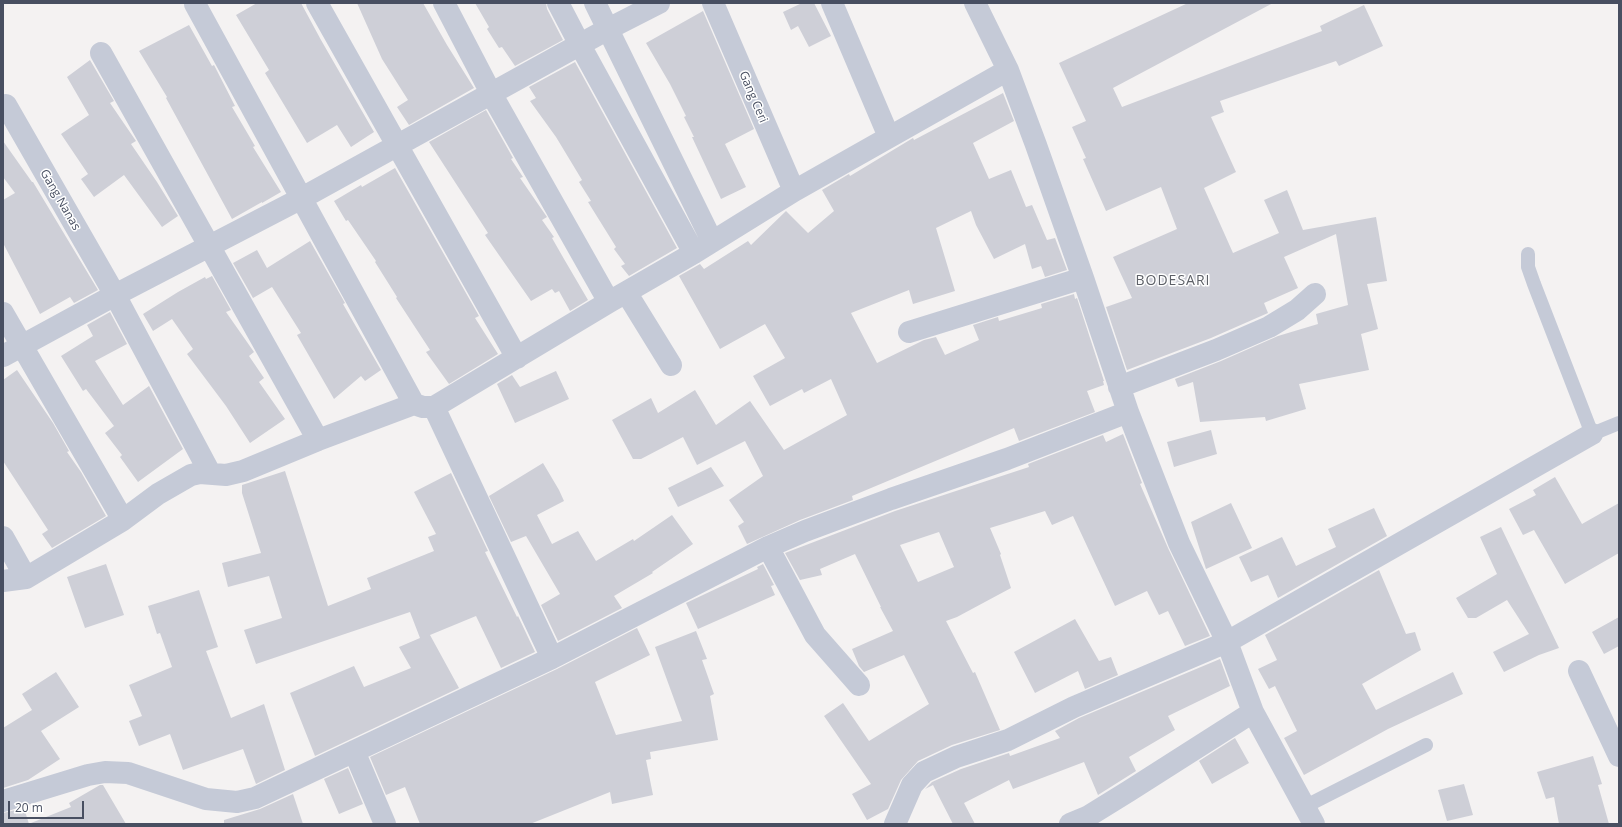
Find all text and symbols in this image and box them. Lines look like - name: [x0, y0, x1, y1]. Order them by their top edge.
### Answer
- street label: Gang Ceri: [736, 69, 770, 125]
- street label: Gang Nanas: [37, 167, 83, 233]
- district label: BODESARI: [1136, 273, 1210, 289]
- scale bar: [10, 793, 86, 819]
- text: 20 m: [15, 799, 43, 816]

